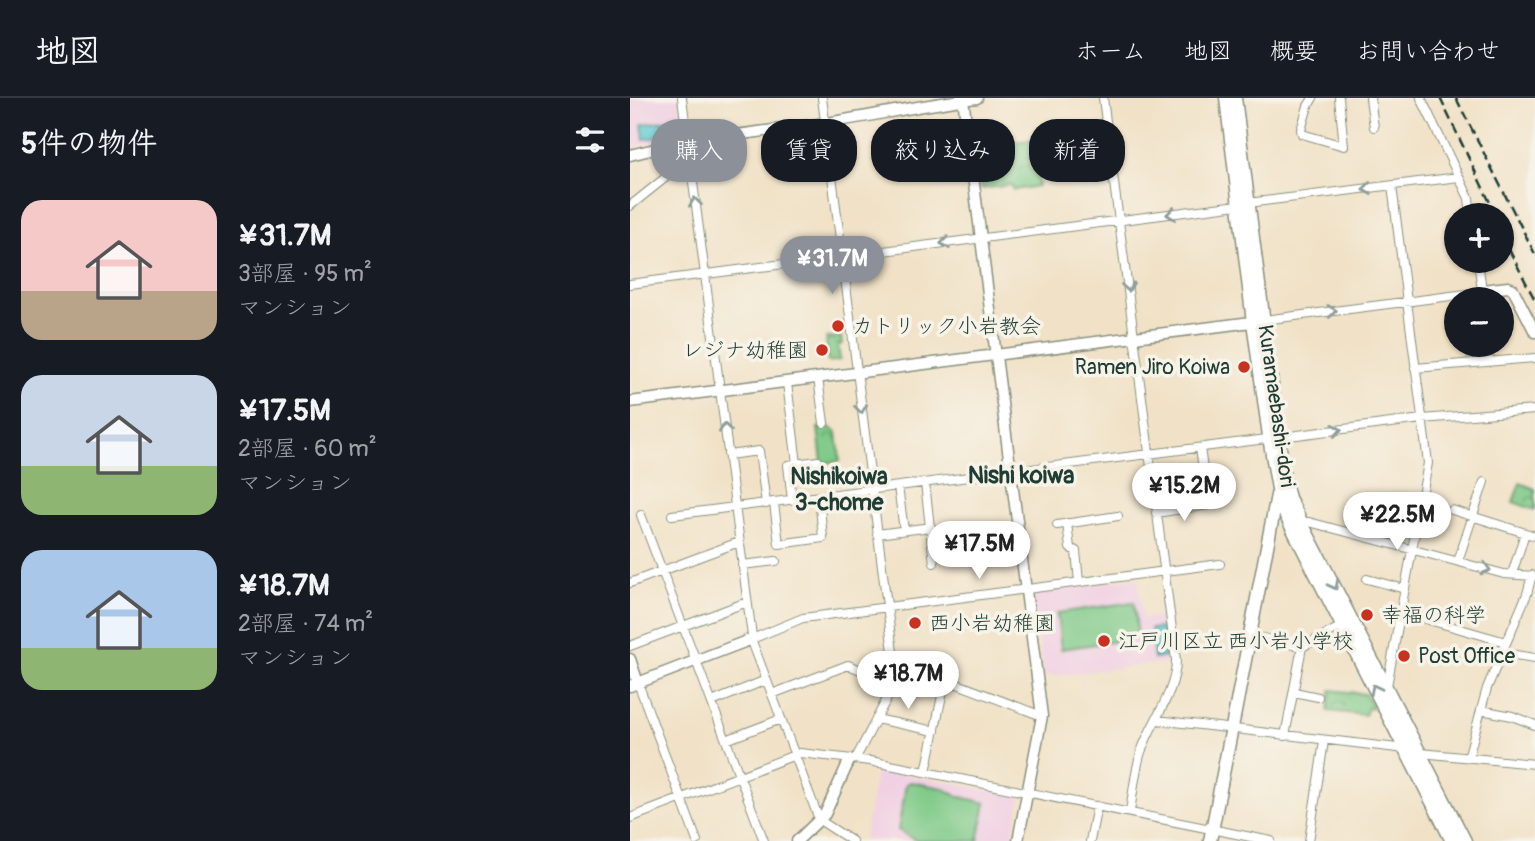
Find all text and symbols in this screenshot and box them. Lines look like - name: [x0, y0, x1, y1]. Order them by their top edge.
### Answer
- text: 地図: [35, 31, 101, 72]
- text: ホーム: [1075, 37, 1146, 66]
- text: 地図: [1184, 37, 1232, 66]
- text: 概要: [1270, 37, 1318, 66]
- text: お問い合わせ: [1356, 37, 1500, 66]
- chip: 購入: [651, 119, 747, 182]
- chip: 賃貸: [761, 119, 857, 182]
- chip: 絞り込み: [871, 119, 1015, 182]
- chip: 新着: [1029, 119, 1125, 182]
- icon: filters: [571, 121, 609, 159]
- text: 5件の物件: [21, 125, 157, 162]
- one-way arrow: [1361, 181, 1372, 196]
- one-way arrow: [688, 196, 703, 208]
- map controls: [1444, 203, 1514, 357]
- button: +: [1444, 203, 1514, 273]
- one-way arrow: [1165, 206, 1176, 221]
- text: ¥31.7M: [238, 217, 331, 254]
- icon: home: [77, 228, 161, 312]
- pin: ¥31.7M: [775, 236, 889, 296]
- one-way arrow: [939, 236, 951, 251]
- text: ¥31.7M: [796, 244, 868, 273]
- text: 3部屋 · 95 m²: [238, 259, 372, 288]
- one-way arrow: [1120, 281, 1135, 293]
- button: −: [1444, 287, 1514, 357]
- text: マンション: [238, 293, 352, 322]
- one-way arrow: [1326, 304, 1338, 319]
- place label: カトリック小岩教会: [852, 313, 1041, 340]
- marker: カトリック小岩教会: [830, 318, 846, 334]
- street label: Kuramaebashi-dori: [1251, 323, 1301, 489]
- place label: レジナ幼稚園: [682, 337, 808, 364]
- marker: レジナ幼稚園: [814, 342, 830, 358]
- place label: Ramen Jiro Koiwa: [1075, 354, 1230, 381]
- marker: Ramen Jiro Koiwa: [1236, 359, 1252, 375]
- text: ¥17.5M: [238, 392, 331, 429]
- icon: home: [77, 403, 161, 487]
- one-way arrow: [854, 403, 869, 415]
- one-way arrow: [717, 422, 732, 433]
- one-way arrow: [1331, 423, 1342, 438]
- text: 2部屋 · 60 m²: [238, 434, 377, 463]
- district label: Nishi koiwa: [968, 461, 1074, 490]
- district label: Nishikoiwa 3-chome: [790, 462, 888, 517]
- pin: ¥15.2M: [1127, 464, 1241, 523]
- text: マンション: [238, 468, 352, 497]
- text: ¥15.2M: [1148, 471, 1220, 500]
- pin: ¥22.5M: [1340, 492, 1454, 552]
- text: ¥22.5M: [1359, 500, 1435, 529]
- pin: ¥17.5M: [922, 522, 1036, 581]
- text: ¥17.5M: [943, 529, 1015, 558]
- one-way arrow: [1480, 560, 1492, 575]
- text: ¥18.7M: [238, 567, 330, 604]
- icon: home: [77, 578, 161, 662]
- one-way arrow: [1326, 578, 1339, 590]
- place label: 幸福の科学: [1381, 602, 1486, 629]
- marker: 幸福の科学: [1359, 607, 1375, 623]
- text: 2部屋 · 74 m²: [238, 609, 373, 638]
- place label: 西小岩幼稚園: [929, 610, 1055, 637]
- marker: 西小岩幼稚園: [907, 615, 923, 631]
- place label: 江戸川区立 西小岩小学校: [1118, 628, 1354, 655]
- marker: 江戸川区立 西小岩小学校: [1096, 633, 1112, 649]
- text: マンション: [238, 643, 352, 672]
- place label: Post Office: [1418, 643, 1516, 670]
- marker: Post Office: [1396, 648, 1412, 664]
- pin: ¥18.7M: [851, 652, 965, 711]
- text: ¥18.7M: [873, 659, 943, 688]
- one-way arrow: [1369, 684, 1383, 696]

